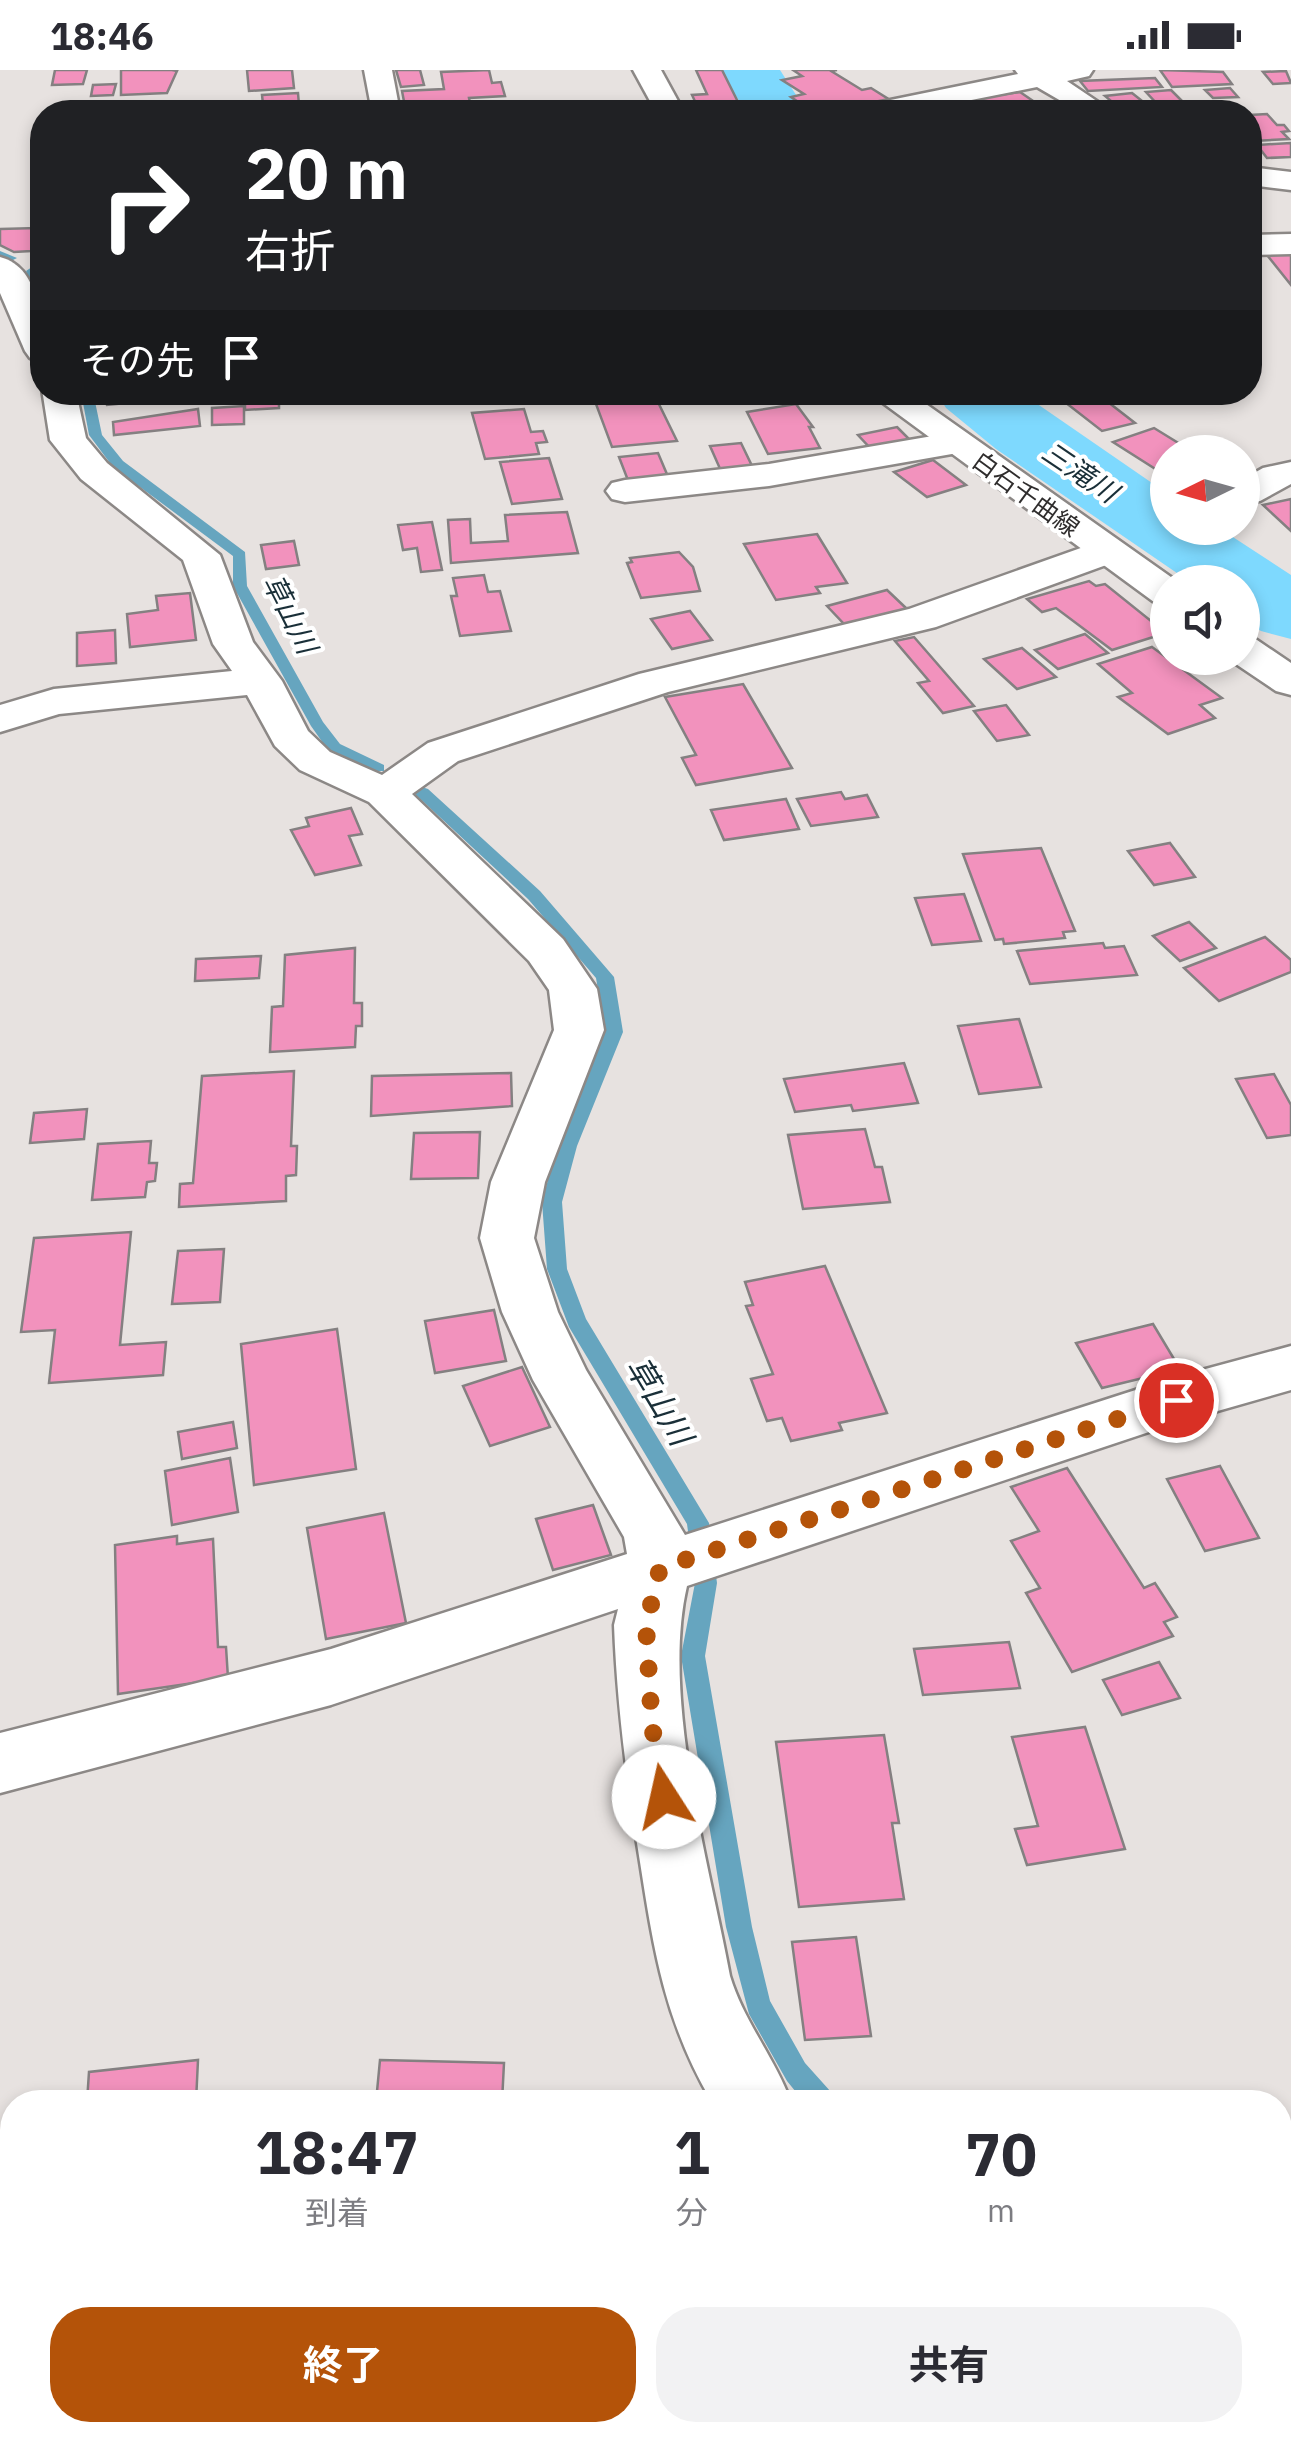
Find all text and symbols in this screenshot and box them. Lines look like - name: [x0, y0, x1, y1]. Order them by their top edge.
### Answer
- text: 18:46: [50, 11, 154, 60]
- text: 20 m: [245, 127, 408, 218]
- icon: right: [80, 140, 210, 270]
- text: 右折: [245, 221, 335, 279]
- icon: arrive: [214, 330, 269, 385]
- text: その先: [80, 335, 194, 384]
- water label: 三滝川: [1035, 433, 1128, 512]
- north arrow: [1150, 435, 1260, 545]
- map controls: [1150, 435, 1260, 675]
- street label: 白石千曲線: [966, 444, 1087, 544]
- button: sound: [1150, 565, 1260, 675]
- water label: 草山川: [255, 568, 327, 662]
- water label: 草山川: [617, 1349, 704, 1455]
- pin: [1134, 1358, 1219, 1443]
- icon: arrive: [1149, 1373, 1204, 1428]
- position arrow: [612, 1745, 716, 1849]
- text: 18:47: [255, 2112, 419, 2191]
- text: 1: [674, 2112, 710, 2191]
- text: 70: [965, 2114, 1037, 2193]
- text: m: [987, 2189, 1015, 2231]
- text: 到着: [305, 2191, 369, 2233]
- text: 分: [676, 2191, 708, 2233]
- button: 終了: [50, 2307, 636, 2422]
- button: 共有: [656, 2307, 1242, 2422]

